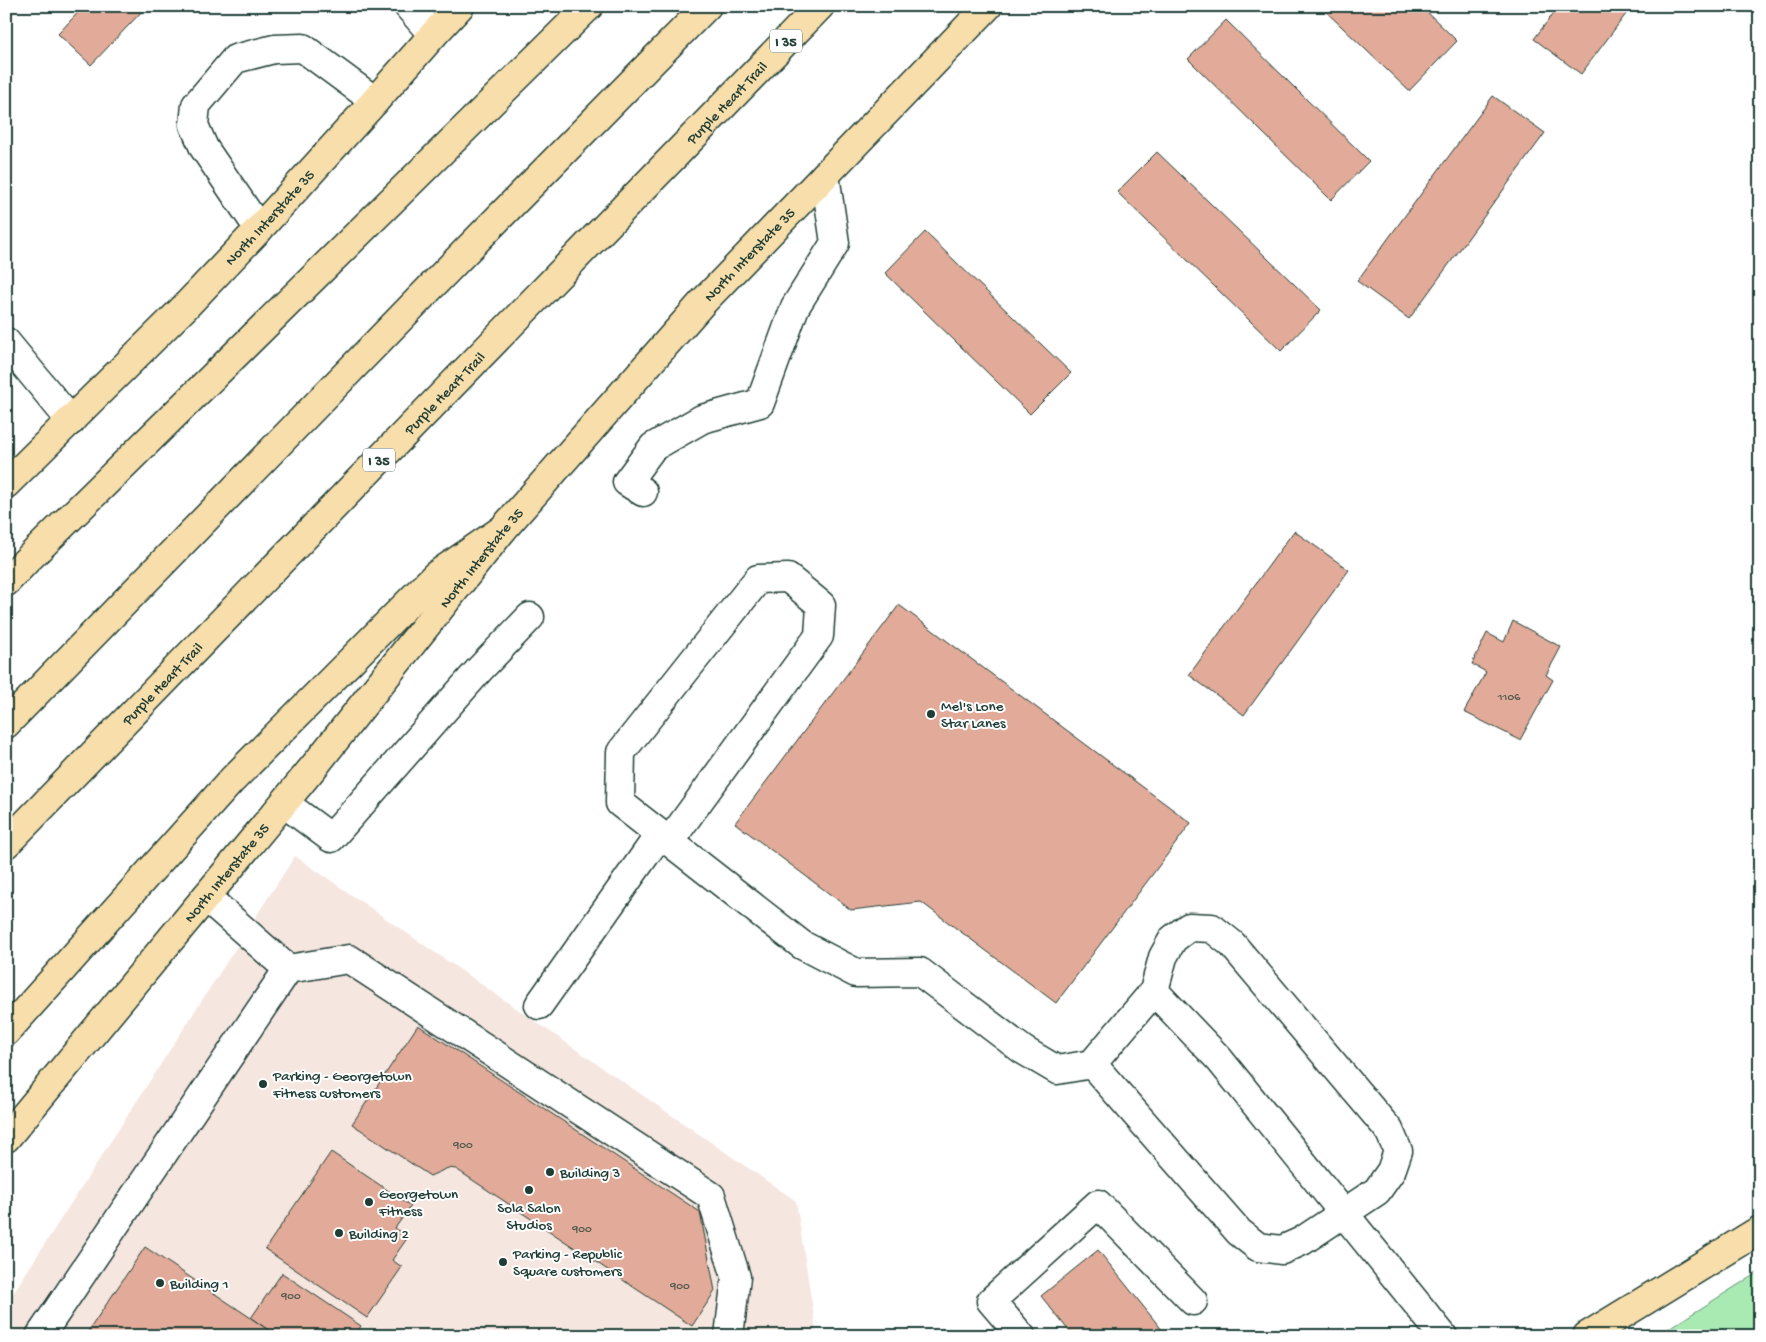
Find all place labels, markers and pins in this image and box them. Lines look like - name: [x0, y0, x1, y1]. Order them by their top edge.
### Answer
- place label: Mel's Lone Star Lanes: [941, 698, 1006, 733]
- marker: Mel's Lone Star Lanes: [925, 708, 937, 720]
- place label: Parking - Georgetown Fitness customers: [272, 1068, 412, 1103]
- marker: Parking - Georgetown Fitness customers: [257, 1078, 269, 1090]
- place label: Building 3: [559, 1165, 621, 1183]
- marker: Building 3: [544, 1166, 556, 1178]
- marker: Sola Salon Studios: [523, 1184, 535, 1196]
- place label: Georgetown Fitness: [378, 1186, 458, 1221]
- marker: Georgetown Fitness: [363, 1196, 375, 1208]
- place label: Sola Salon Studios: [497, 1200, 561, 1235]
- place label: Building 2: [348, 1226, 409, 1244]
- marker: Building 2: [333, 1227, 345, 1239]
- place label: Parking - Republic Square customers: [512, 1246, 623, 1281]
- marker: Parking - Republic Square customers: [497, 1256, 509, 1268]
- place label: Building 1: [169, 1276, 229, 1294]
- marker: Building 1: [154, 1277, 166, 1289]

